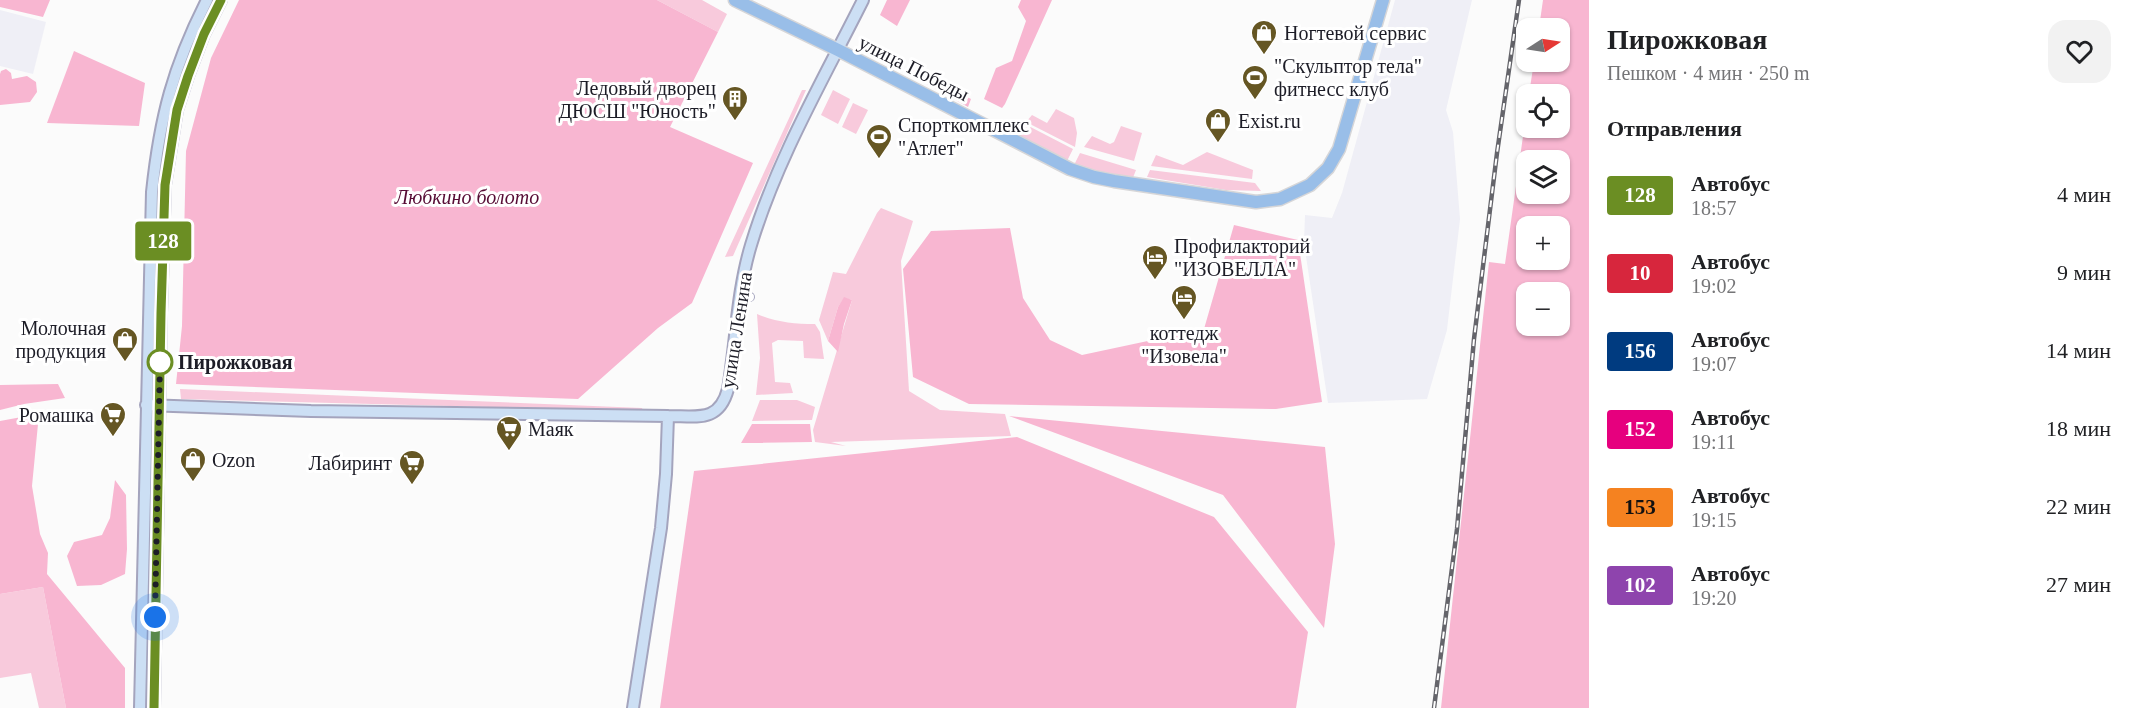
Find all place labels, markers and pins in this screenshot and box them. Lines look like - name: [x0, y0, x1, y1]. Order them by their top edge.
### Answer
- shop icon: Ногтевой сервис: [1249, 18, 1279, 56]
- place label: Ногтевой сервис: [1284, 22, 1426, 45]
- place label: "Скульптор тела" фитнесс клуб: [1274, 55, 1422, 101]
- sports icon: "Скульптор тела" фитнесс клуб: [1240, 63, 1270, 101]
- place label: Ледовый дворец ДЮСШ "Юность": [558, 77, 716, 123]
- building icon: Ледовый дворец ДЮСШ "Юность": [720, 84, 750, 122]
- shop icon: Exist.ru: [1203, 106, 1233, 144]
- place label: Exist.ru: [1238, 110, 1301, 132]
- place label: Спорткомплекс "Атлет": [898, 114, 1029, 159]
- sports icon: Спорткомплекс "Атлет": [864, 122, 894, 160]
- place label: Профилакторий "ИЗОВЕЛЛА": [1174, 235, 1311, 280]
- hotel icon: Профилакторий "ИЗОВЕЛЛА": [1140, 243, 1170, 281]
- hotel icon: коттедж "Изовела": [1169, 283, 1199, 321]
- place label: Молочная продукция: [15, 317, 106, 363]
- place label: коттедж "Изовела": [1141, 322, 1227, 367]
- shop icon: Молочная продукция: [110, 325, 140, 363]
- marker: Пирожковая: [147, 349, 173, 375]
- place label: Пирожковая: [178, 351, 293, 374]
- supermarket icon: Ромашка: [98, 400, 128, 438]
- place label: Ромашка: [19, 404, 94, 426]
- supermarket icon: Маяк: [494, 414, 524, 452]
- place label: Маяк: [528, 418, 574, 440]
- shop icon: Ozon: [178, 445, 208, 483]
- supermarket icon: Лабиринт: [397, 448, 427, 486]
- place label: Ozon: [212, 449, 255, 471]
- place label: Лабиринт: [309, 452, 392, 475]

